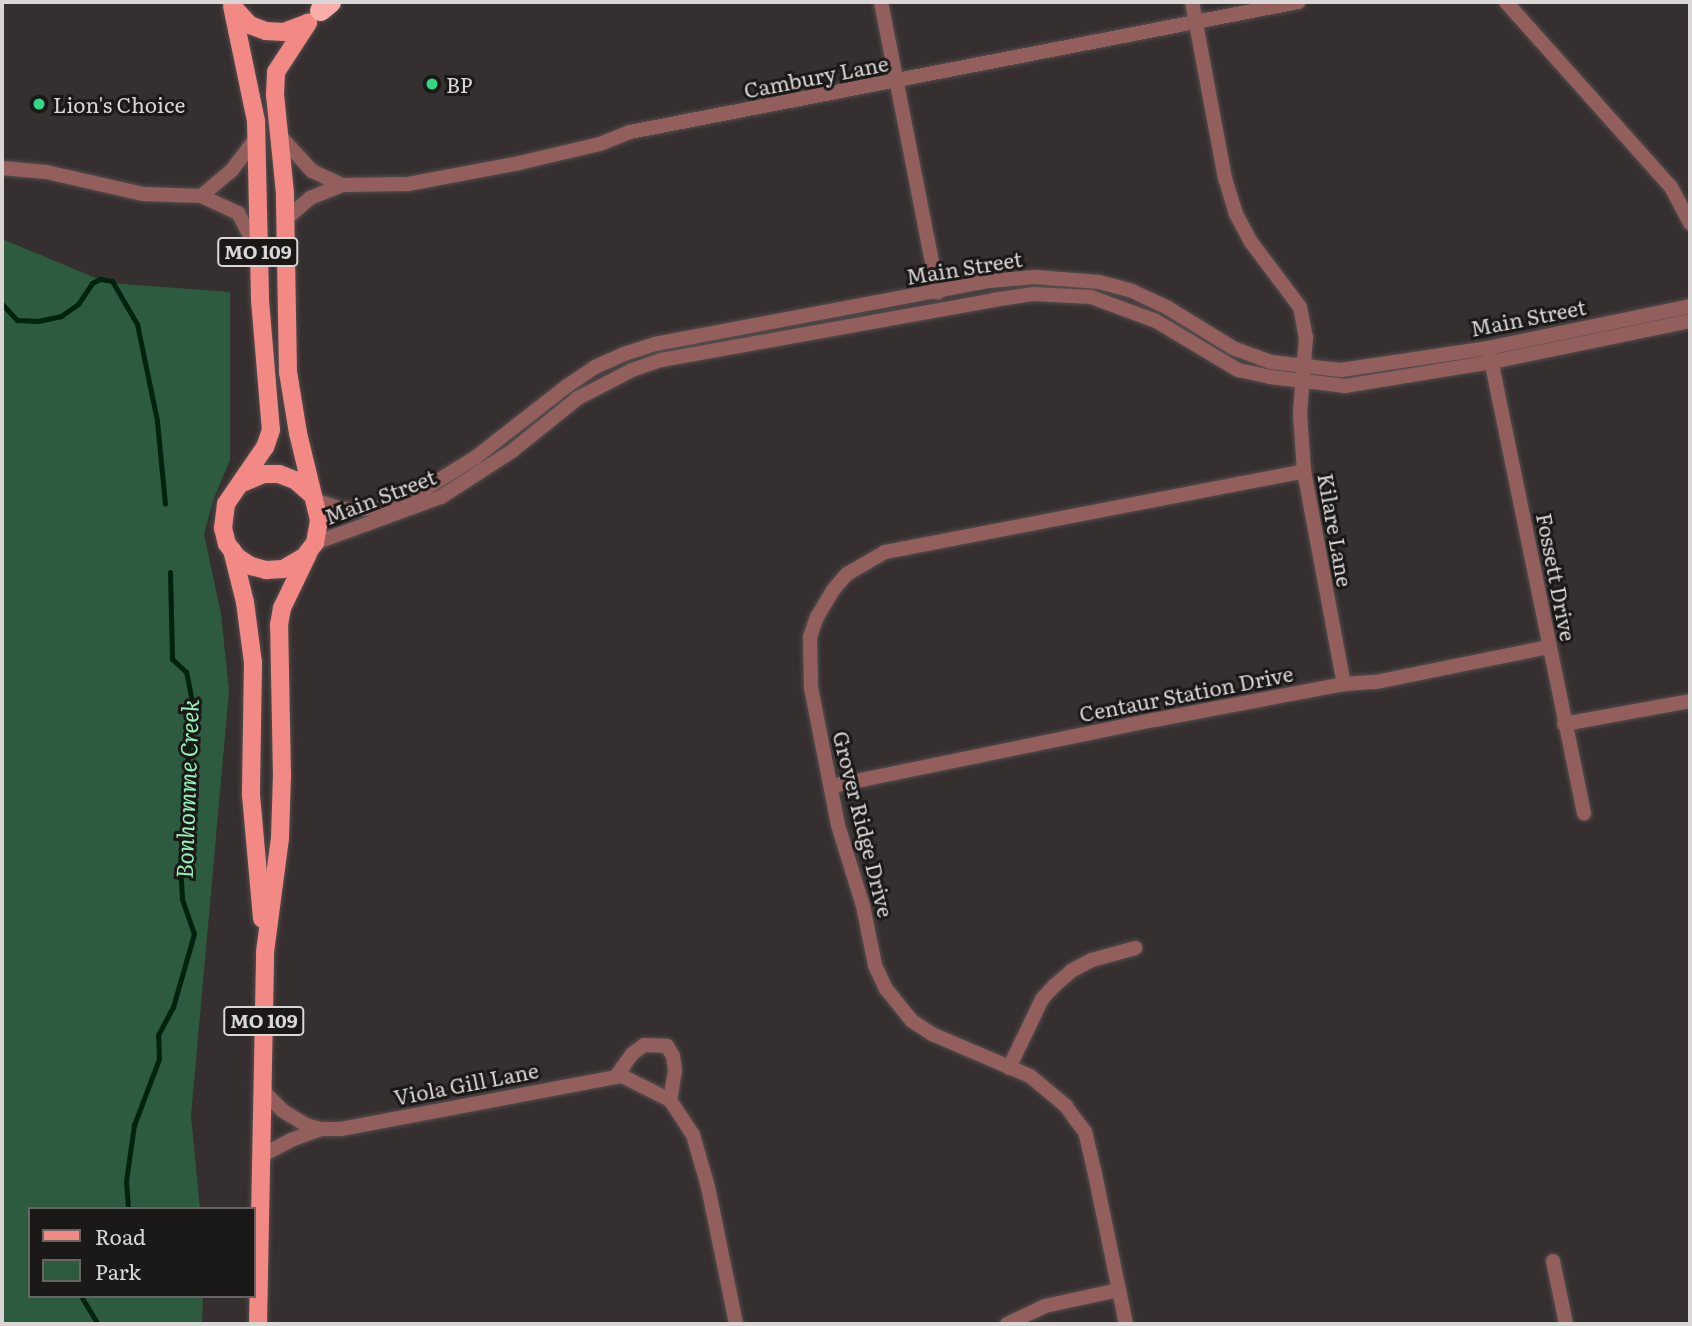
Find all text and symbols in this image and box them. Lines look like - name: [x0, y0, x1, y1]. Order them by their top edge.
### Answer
- street label: Cambury Lane: [742, 50, 890, 102]
- place label: BP: [446, 71, 473, 97]
- marker: BP: [424, 76, 440, 92]
- place label: Lion's Choice: [53, 91, 185, 117]
- marker: Lion's Choice: [31, 96, 47, 112]
- road number: MO 109: [216, 236, 300, 268]
- street label: Main Street: [904, 245, 1024, 289]
- street label: Main Street: [1468, 293, 1588, 341]
- street label: Main Street: [321, 463, 439, 529]
- street label: Kilare Lane: [1314, 471, 1358, 589]
- street label: Fossett Drive: [1532, 511, 1582, 643]
- street label: Centaur Station Drive: [1077, 660, 1295, 726]
- water label: Bonhomme Creek: [169, 699, 203, 879]
- street label: Grover Ridge Drive: [829, 728, 899, 920]
- road number: MO 109: [222, 1006, 306, 1036]
- street label: Viola Gill Lane: [391, 1057, 541, 1109]
- legend: [28, 1207, 256, 1298]
- text: Road: [95, 1220, 146, 1251]
- text: Park: [95, 1255, 141, 1286]

